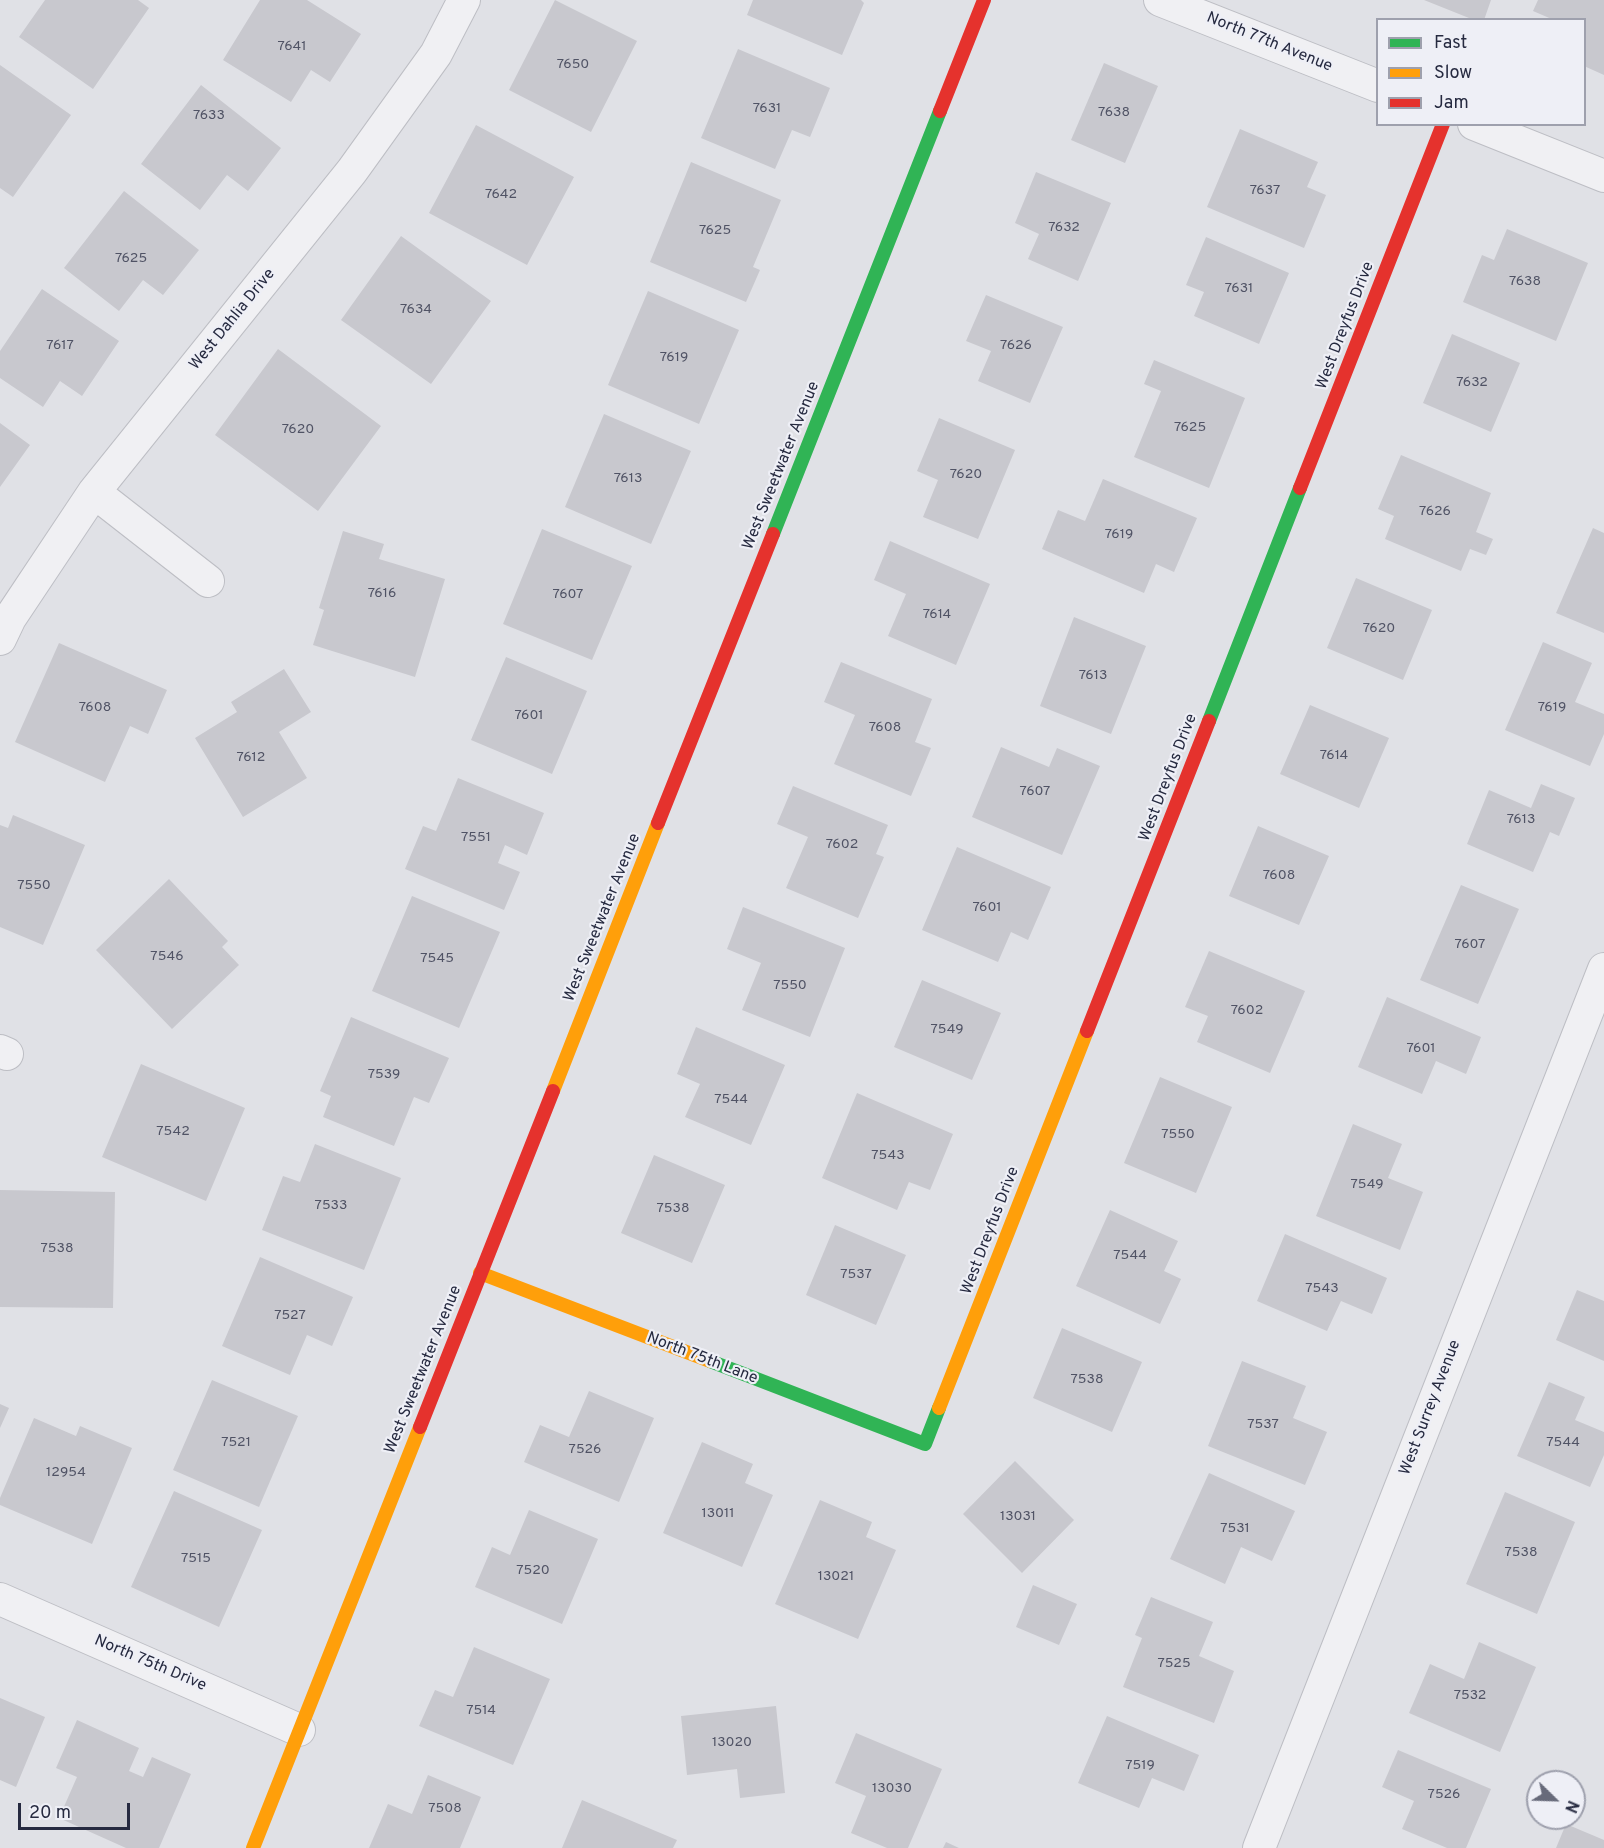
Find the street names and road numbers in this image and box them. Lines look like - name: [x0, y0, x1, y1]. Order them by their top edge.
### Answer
- street label: North 77th Avenue: [1203, 9, 1335, 77]
- street label: West Dreyfus Drive: [1313, 259, 1379, 393]
- street label: West Dahlia Drive: [186, 265, 280, 375]
- street label: West Sweetwater Avenue: [739, 379, 825, 553]
- street label: West Dreyfus Drive: [1136, 711, 1202, 845]
- street label: West Sweetwater Avenue: [560, 831, 646, 1005]
- street label: West Dreyfus Drive: [958, 1164, 1024, 1298]
- street label: West Sweetwater Avenue: [381, 1283, 467, 1457]
- street label: North 75th Lane: [644, 1329, 760, 1389]
- street label: West Surrey Avenue: [1396, 1338, 1466, 1478]
- street label: North 75th Drive: [91, 1632, 209, 1696]

